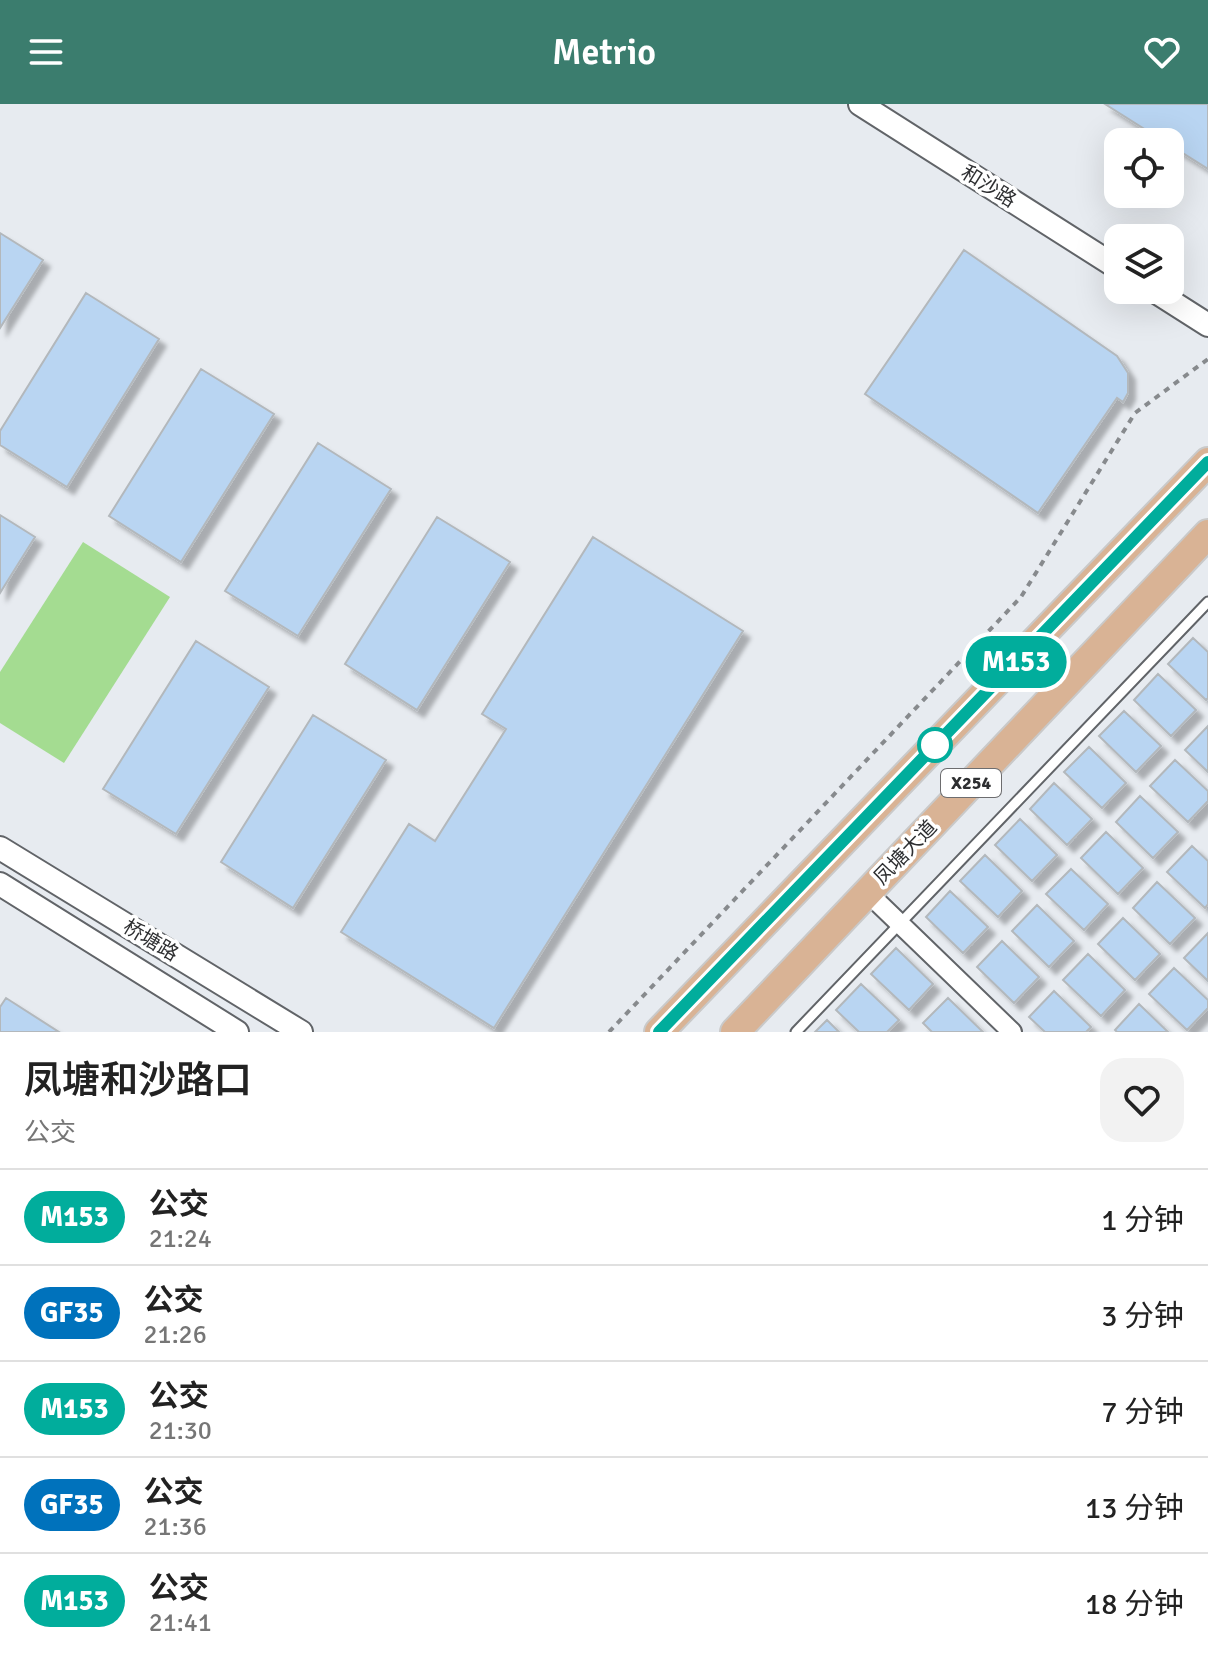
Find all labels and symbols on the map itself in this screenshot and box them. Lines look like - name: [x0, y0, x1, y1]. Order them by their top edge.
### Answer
- street label: 和沙路: [957, 160, 1021, 213]
- line badge: M153: [960, 636, 1072, 688]
- unlabelled marker: [918, 728, 952, 762]
- road number: X254: [941, 769, 1001, 797]
- street label: 凤塘大道: [869, 815, 942, 890]
- street label: 桥塘路: [119, 914, 183, 967]

